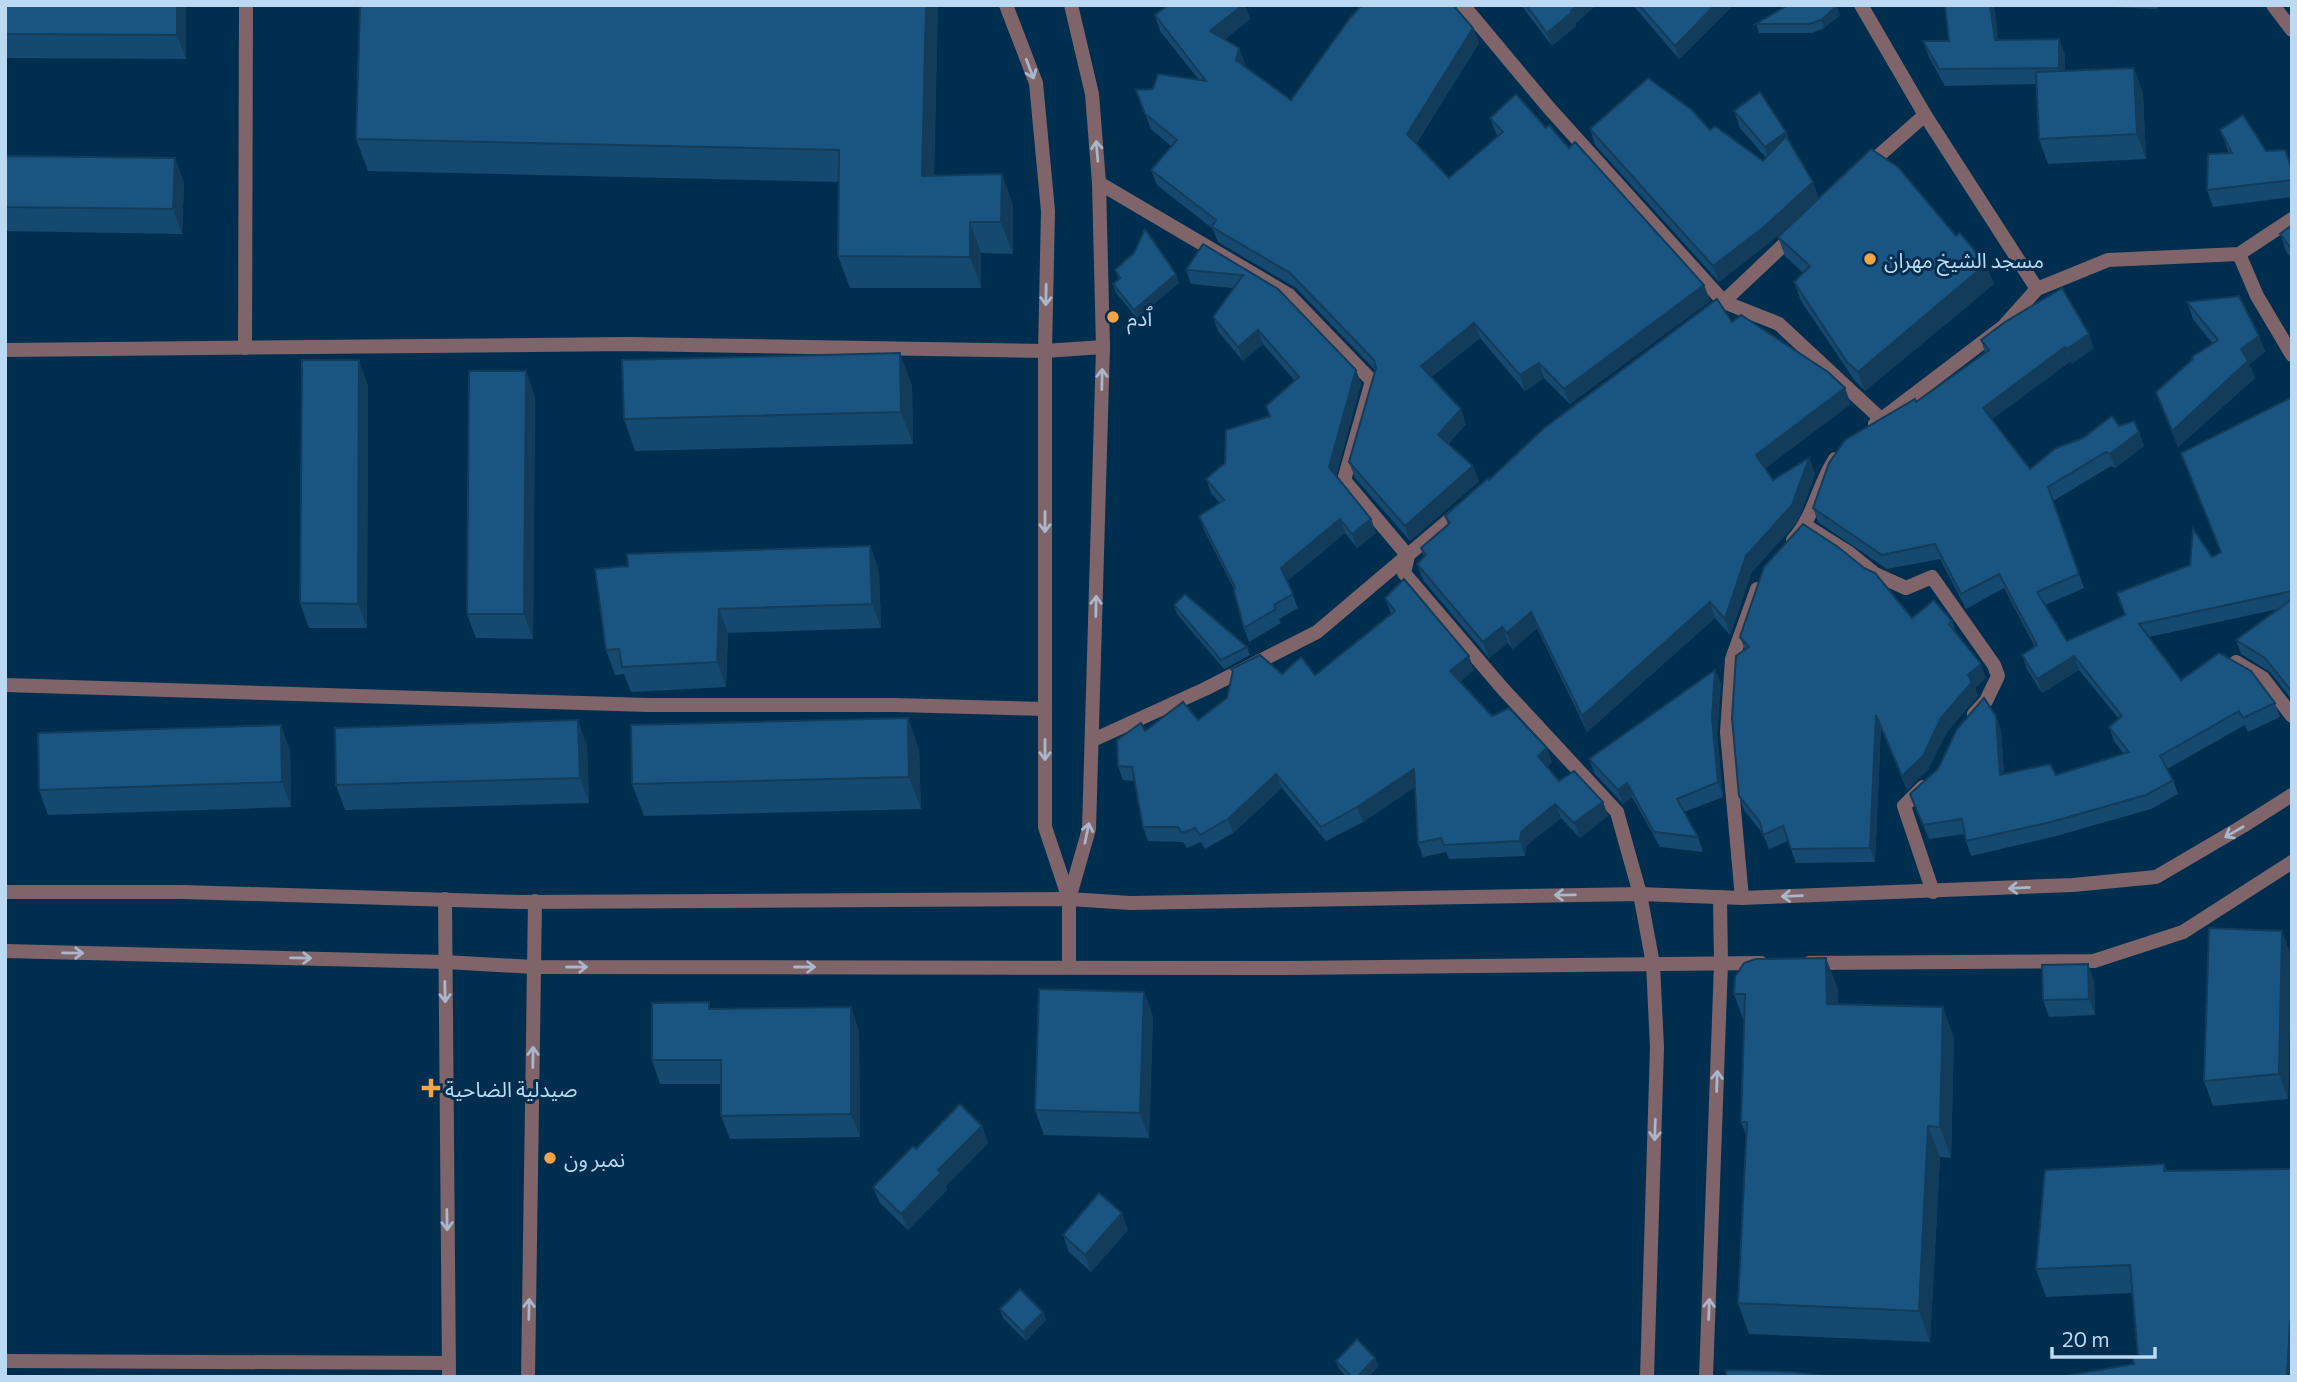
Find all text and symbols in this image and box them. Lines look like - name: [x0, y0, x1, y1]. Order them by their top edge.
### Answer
- one-way arrow: [1025, 58, 1038, 79]
- one-way arrow: [1090, 140, 1103, 163]
- place label: مسجد الشيخ مهران: [1884, 247, 2044, 276]
- marker: مسجد الشيخ مهران: [1862, 251, 1878, 267]
- one-way arrow: [1039, 283, 1053, 306]
- place label: ٱدم: [1127, 305, 1153, 335]
- marker: ٱدم: [1105, 309, 1121, 325]
- one-way arrow: [1095, 367, 1109, 390]
- one-way arrow: [1038, 511, 1052, 534]
- one-way arrow: [1090, 595, 1103, 618]
- one-way arrow: [1038, 738, 1052, 761]
- one-way arrow: [1081, 822, 1095, 845]
- one-way arrow: [2225, 825, 2245, 839]
- one-way arrow: [2008, 881, 2031, 894]
- one-way arrow: [1553, 888, 1576, 902]
- one-way arrow: [1781, 890, 1804, 903]
- one-way arrow: [62, 946, 85, 960]
- one-way arrow: [289, 952, 312, 965]
- one-way arrow: [565, 960, 588, 974]
- one-way arrow: [793, 960, 816, 974]
- one-way arrow: [439, 980, 452, 1003]
- one-way arrow: [526, 1045, 539, 1068]
- one-way arrow: [1710, 1070, 1724, 1093]
- place label: صيدلية الضاحية: [445, 1076, 577, 1101]
- marker: صيدلية الضاحية: [423, 1080, 439, 1096]
- one-way arrow: [1648, 1119, 1661, 1142]
- place label: نمبر ون: [564, 1146, 625, 1172]
- marker: نمبر ون: [542, 1150, 558, 1166]
- one-way arrow: [441, 1208, 454, 1231]
- one-way arrow: [522, 1297, 536, 1320]
- one-way arrow: [1702, 1297, 1715, 1320]
- scale bar: [2052, 1316, 2155, 1360]
- text: 20 m: [2062, 1326, 2110, 1351]

